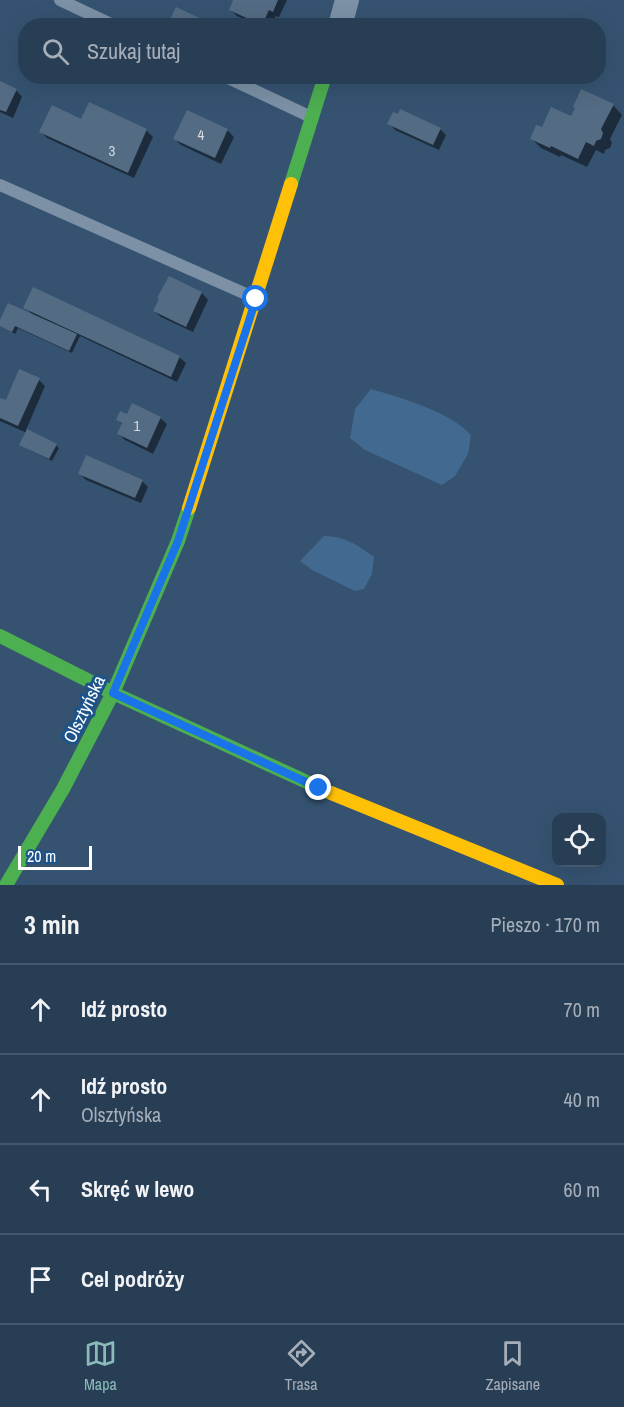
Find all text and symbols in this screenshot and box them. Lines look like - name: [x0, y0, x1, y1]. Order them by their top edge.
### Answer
- search box: [18, 18, 606, 84]
- icon: search: [39, 35, 72, 68]
- text: Szukaj tutaj: [87, 36, 180, 66]
- house number: 4: [198, 124, 205, 145]
- house number: 3: [109, 140, 116, 161]
- route start: [242, 285, 268, 311]
- house number: 1: [134, 415, 141, 436]
- street label: Olsztyńska: [57, 671, 111, 747]
- route end: [305, 774, 331, 800]
- map controls: [552, 813, 606, 867]
- button: locate: [552, 813, 606, 867]
- scale bar: [18, 843, 92, 870]
- text: 20 m: [27, 845, 56, 867]
- text: 3 min: [24, 907, 80, 942]
- text: Pieszo · 170 m: [491, 911, 600, 938]
- icon: ahead: [24, 993, 57, 1026]
- text: Idź prosto: [81, 994, 167, 1024]
- text: 70 m: [564, 996, 600, 1023]
- text: Idź prosto: [81, 1071, 167, 1101]
- icon: ahead: [24, 1083, 57, 1116]
- text: 40 m: [564, 1086, 600, 1113]
- text: Olsztyńska: [81, 1101, 161, 1128]
- icon: left: [24, 1173, 57, 1206]
- text: Skręć w lewo: [81, 1174, 194, 1204]
- text: 60 m: [564, 1176, 600, 1203]
- icon: arrive: [24, 1263, 57, 1296]
- text: Cel podróży: [81, 1264, 184, 1294]
- tab: Mapa: [84, 1337, 117, 1395]
- tab: Trasa: [285, 1337, 318, 1395]
- tab: Zapisane: [485, 1337, 540, 1395]

